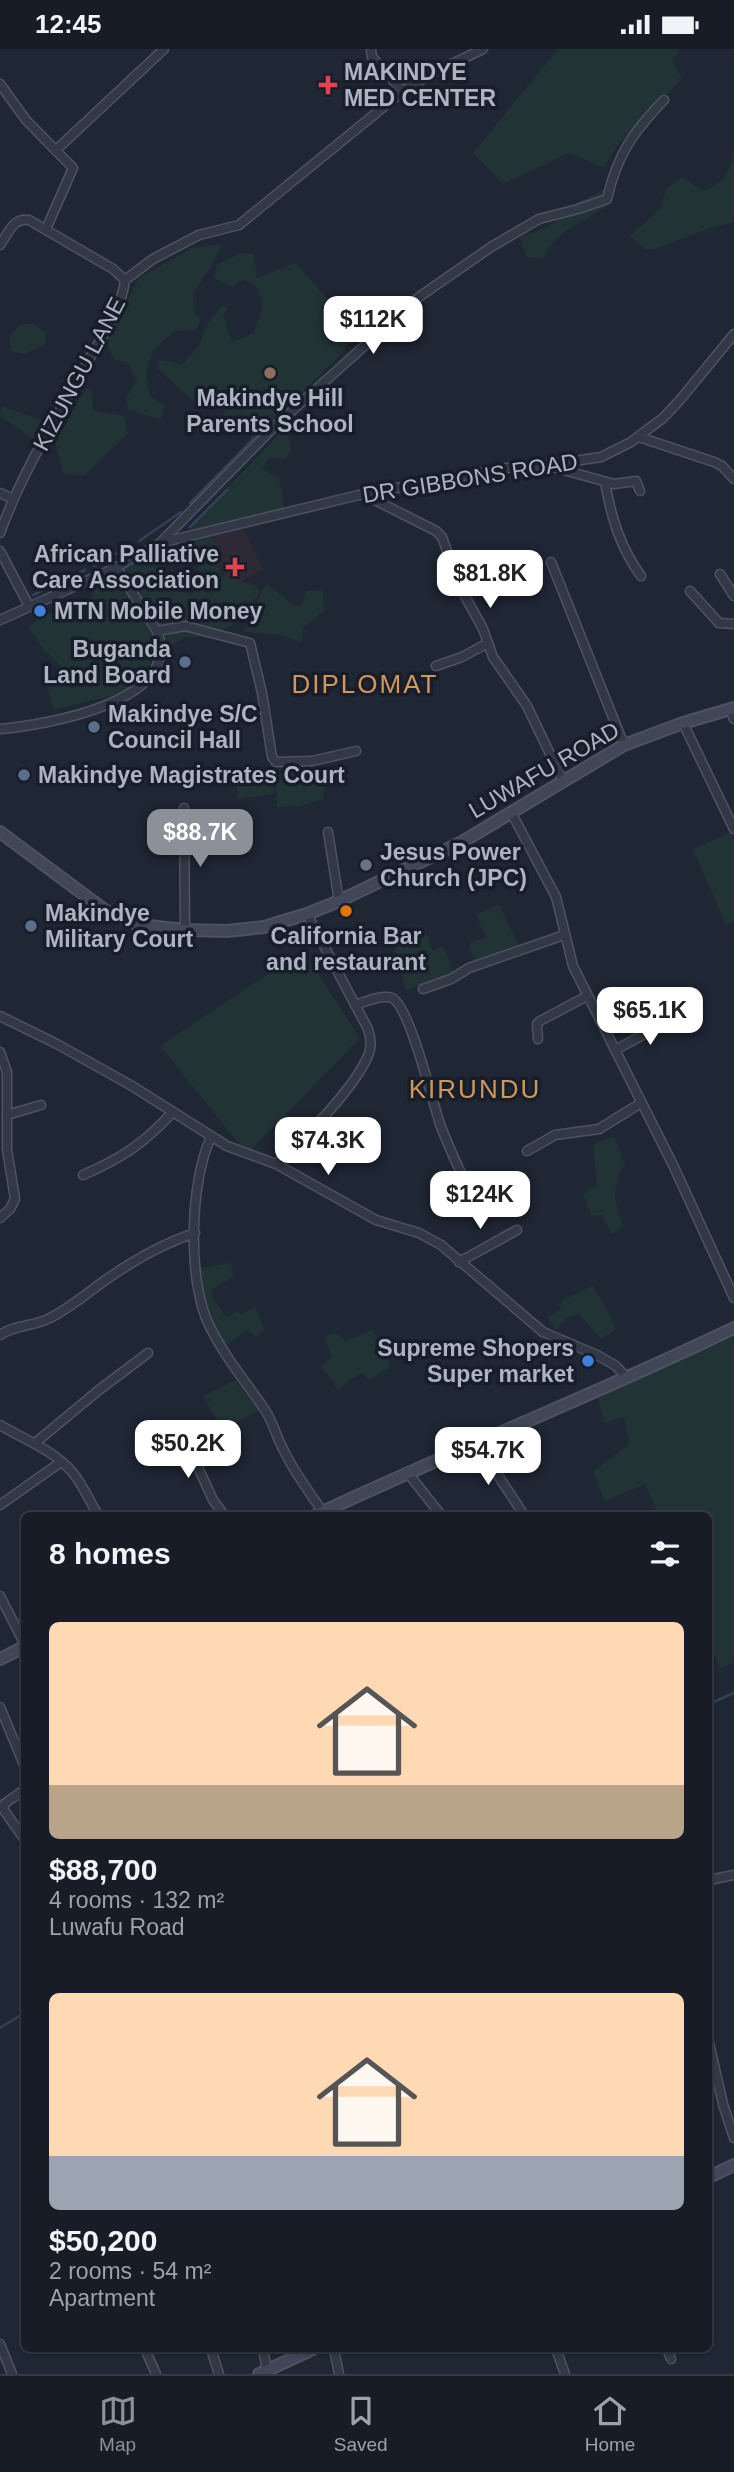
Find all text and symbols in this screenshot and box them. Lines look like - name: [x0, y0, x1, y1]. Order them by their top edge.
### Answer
- text: 12:45: [35, 9, 102, 39]
- place label: MAKINDYE MED CENTER: [344, 59, 496, 111]
- marker: MAKINDYE MED CENTER: [318, 75, 338, 95]
- street label: KIZUNGU LANE: [28, 293, 130, 455]
- pin: $112K: [324, 296, 422, 356]
- text: $112K: [340, 306, 406, 332]
- marker: Makindye Hill Parents School: [262, 365, 278, 381]
- place label: Makindye Hill Parents School: [186, 385, 354, 437]
- street label: DR GIBBONS ROAD: [361, 448, 579, 508]
- place label: African Palliative Care Association: [32, 541, 219, 593]
- pin: $81.8K: [433, 551, 547, 610]
- marker: African Palliative Care Association: [225, 557, 245, 577]
- text: $81.8K: [453, 560, 527, 586]
- place label: MTN Mobile Money: [54, 598, 262, 624]
- marker: MTN Mobile Money: [32, 603, 48, 619]
- place label: Buganda Land Board: [43, 636, 171, 688]
- marker: Buganda Land Board: [177, 654, 193, 670]
- district label: DIPLOMAT: [292, 669, 438, 699]
- place label: Makindye S/C Council Hall: [108, 701, 258, 753]
- street label: LUWAFU ROAD: [464, 716, 624, 824]
- marker: Makindye S/C Council Hall: [86, 719, 102, 735]
- place label: Makindye Magistrates Court: [38, 762, 345, 788]
- marker: Makindye Magistrates Court: [16, 767, 32, 783]
- pin: $88.7K: [143, 809, 257, 869]
- text: $88.7K: [163, 819, 237, 845]
- place label: Jesus Power Church (JPC): [380, 839, 527, 891]
- marker: Jesus Power Church (JPC): [358, 857, 374, 873]
- place label: Makindye Military Court: [45, 900, 194, 952]
- marker: California Bar and restaurant: [338, 903, 354, 919]
- marker: Makindye Military Court: [23, 918, 39, 934]
- place label: California Bar and restaurant: [266, 923, 426, 975]
- pin: $65.1K: [593, 988, 707, 1047]
- text: $65.1K: [613, 997, 687, 1023]
- district label: KIRUNDU: [409, 1074, 541, 1104]
- pin: $74.3K: [271, 1117, 385, 1177]
- text: $74.3K: [291, 1127, 365, 1153]
- pin: $124K: [431, 1171, 529, 1231]
- text: $124K: [446, 1181, 514, 1207]
- place label: Supreme Shopers Super market: [377, 1335, 574, 1387]
- marker: Supreme Shopers Super market: [580, 1353, 596, 1369]
- pin: $50.2K: [131, 1421, 245, 1480]
- pin: $54.7K: [431, 1427, 545, 1487]
- text: $50.2K: [151, 1430, 225, 1456]
- text: $54.7K: [451, 1437, 525, 1463]
- icon: filters: [646, 1535, 684, 1573]
- text: 8 homes: [49, 1537, 171, 1570]
- icon: home: [304, 1668, 430, 1794]
- text: $88,700: [49, 1853, 157, 1886]
- text: 4 rooms · 132 m²: [49, 1887, 224, 1913]
- text: Luwafu Road: [49, 1914, 185, 1940]
- icon: home: [304, 2039, 430, 2165]
- text: $50,200: [49, 2224, 157, 2257]
- text: 2 rooms · 54 m²: [49, 2258, 211, 2284]
- text: Apartment: [49, 2285, 155, 2311]
- tab: Map: [99, 2392, 137, 2456]
- tab: Saved: [334, 2392, 388, 2456]
- tab: Home: [585, 2392, 635, 2456]

